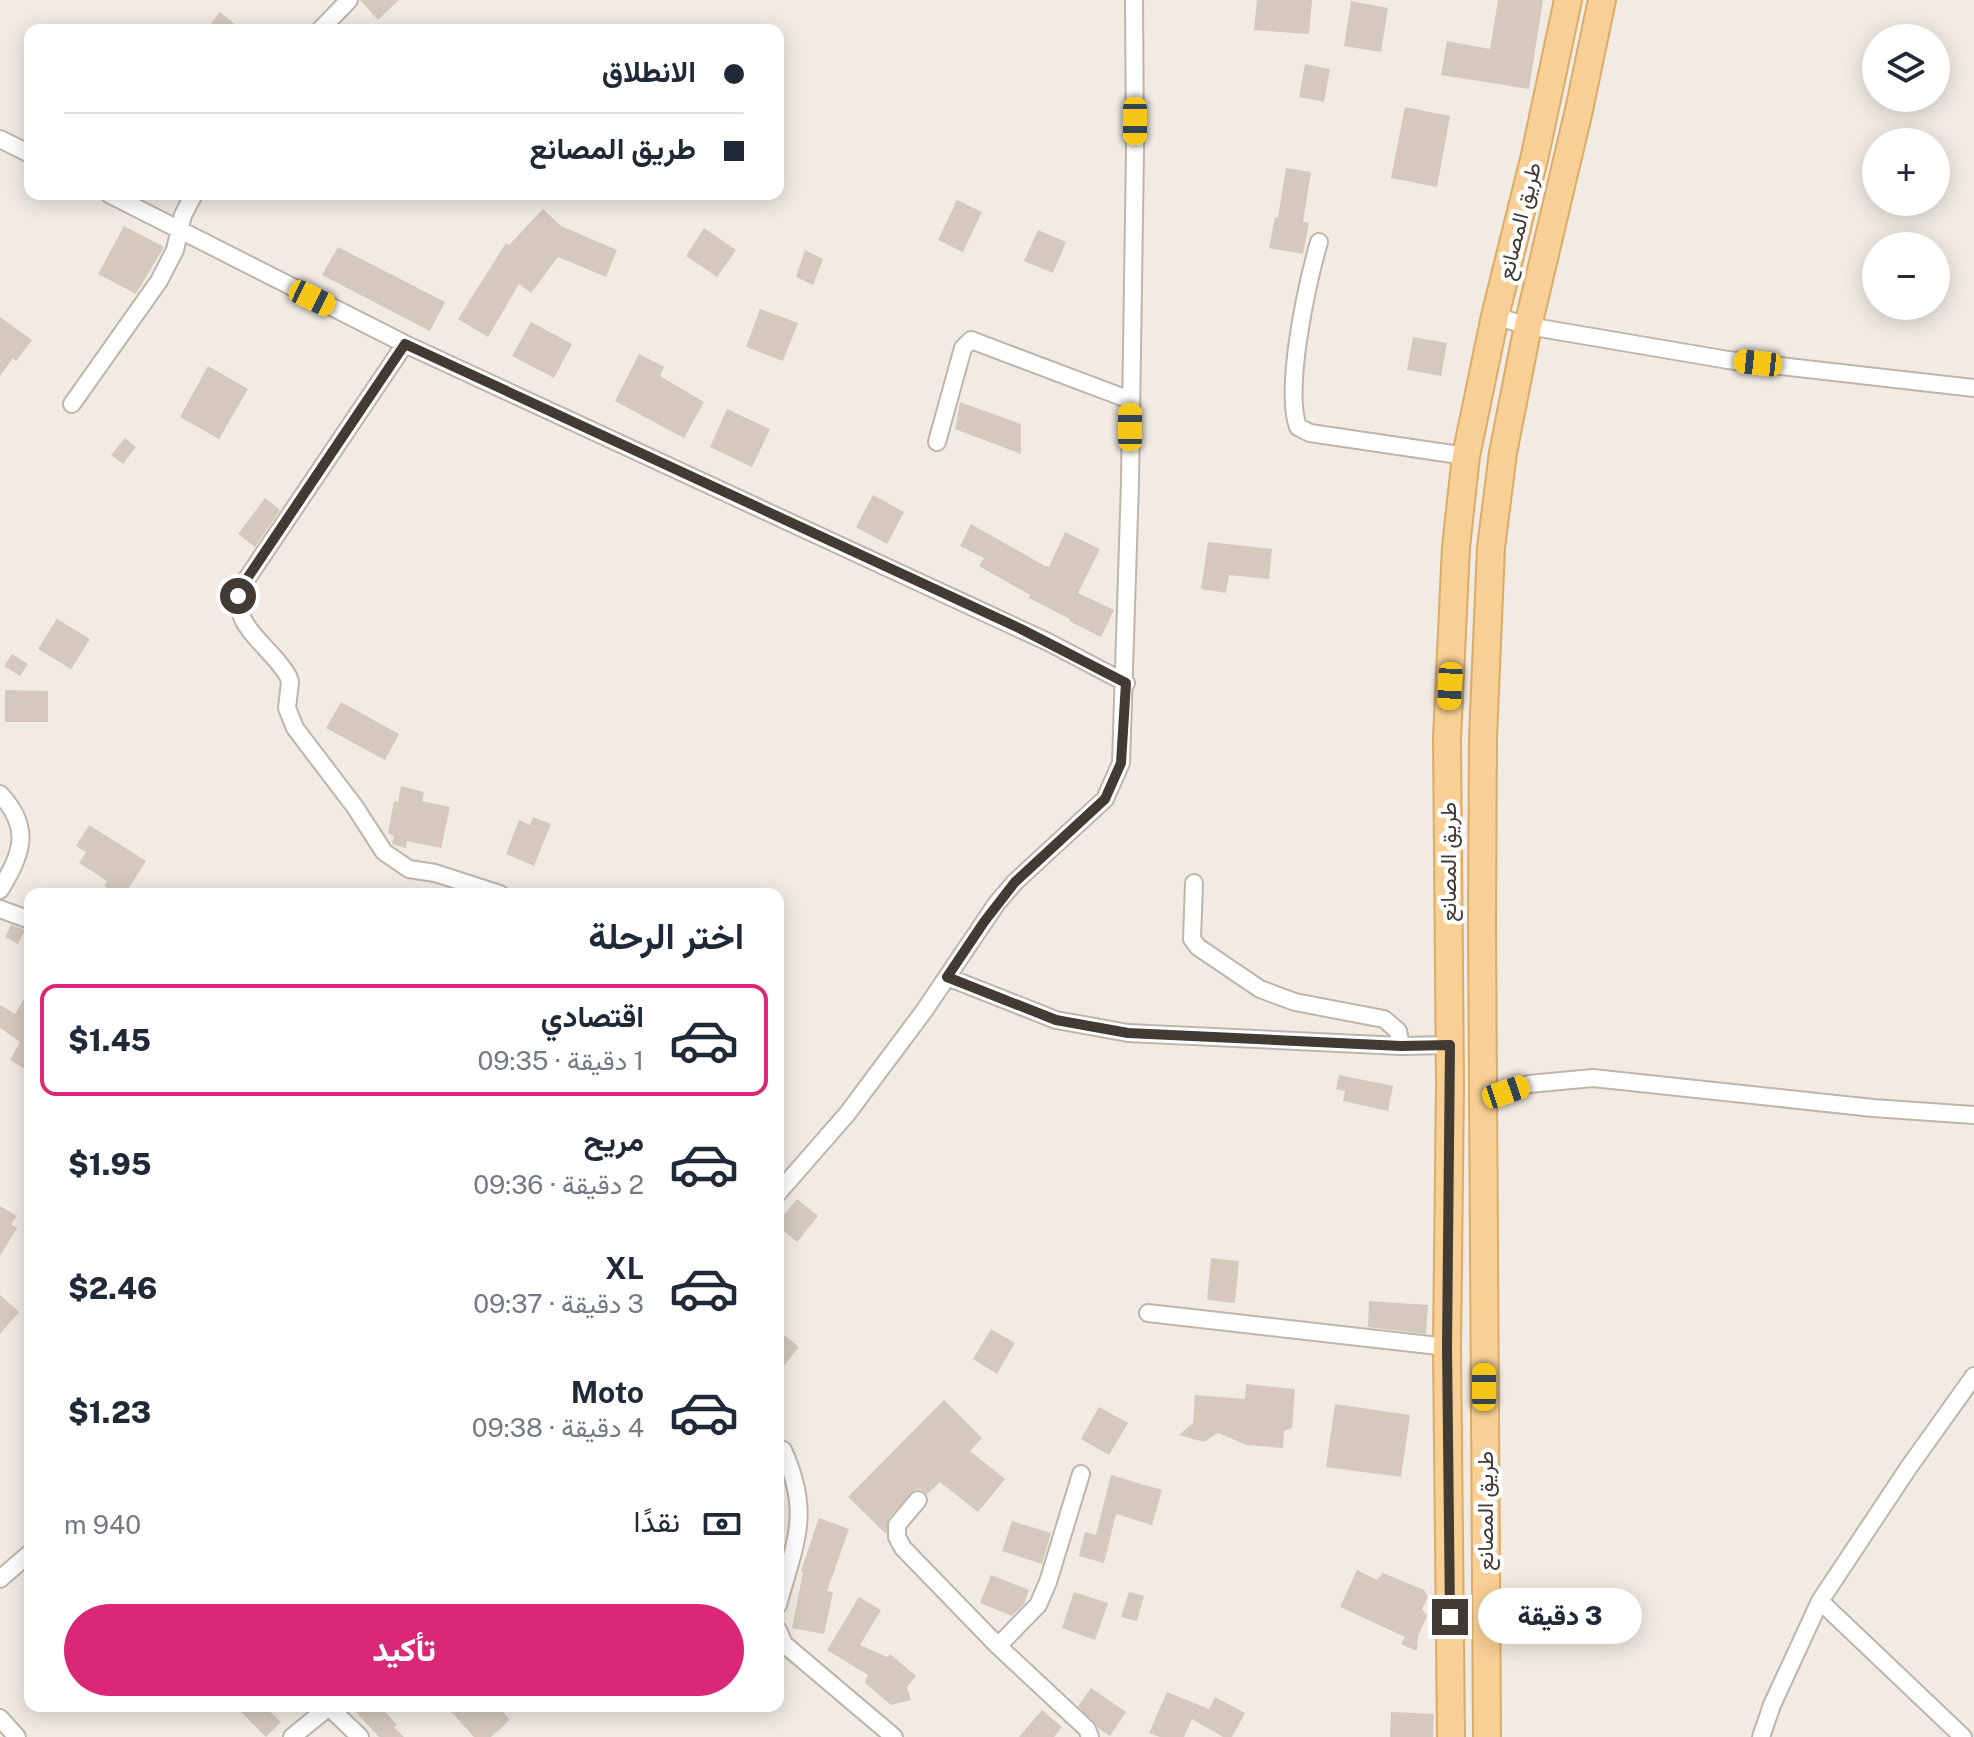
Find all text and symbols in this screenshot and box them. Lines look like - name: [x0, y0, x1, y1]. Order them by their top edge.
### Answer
- map controls: [1862, 24, 1950, 320]
- button: layers: [1862, 24, 1950, 112]
- text: الانطلاق: [602, 53, 696, 89]
- car: [1123, 97, 1147, 145]
- button: +: [1862, 128, 1950, 216]
- text: طريق المصانع: [529, 130, 696, 166]
- street label: طريق المصانع: [1492, 160, 1548, 283]
- button: −: [1862, 232, 1950, 320]
- car: [285, 277, 339, 319]
- car: [1733, 349, 1783, 377]
- car: [1118, 403, 1142, 451]
- route start: [220, 578, 256, 614]
- car: [1437, 661, 1463, 711]
- street label: طريق المصانع: [1435, 802, 1463, 922]
- text: اختر الرحلة: [588, 915, 744, 957]
- text: اقتصادي: [541, 998, 644, 1034]
- icon: car: [668, 1004, 740, 1076]
- text: $1.45: [68, 1022, 151, 1058]
- text: 1 دقيقة · 09:35: [478, 1045, 644, 1076]
- car: [1479, 1073, 1533, 1111]
- text: مريح: [584, 1122, 644, 1158]
- icon: car: [668, 1128, 740, 1200]
- text: $1.95: [68, 1146, 152, 1182]
- text: 2 دقيقة · 09:36: [473, 1169, 644, 1200]
- text: XL: [605, 1250, 644, 1286]
- icon: car: [668, 1252, 740, 1324]
- text: $2.46: [68, 1270, 157, 1306]
- text: 3 دقيقة · 09:37: [473, 1288, 644, 1319]
- car: [1472, 1363, 1496, 1411]
- text: Moto: [571, 1374, 644, 1410]
- icon: car: [668, 1376, 740, 1448]
- text: $1.23: [68, 1394, 151, 1430]
- text: 4 دقيقة · 09:38: [472, 1412, 644, 1443]
- street label: طريق المصانع: [1472, 1451, 1500, 1571]
- icon: cash: [700, 1502, 744, 1546]
- text: نقدًا: [634, 1503, 680, 1539]
- text: 940 m: [64, 1509, 141, 1540]
- callout: 3 دقيقة: [1478, 1589, 1642, 1645]
- route end: [1432, 1599, 1468, 1635]
- text: 3 دقيقة: [1518, 1600, 1602, 1631]
- button: تأكيد: [64, 1604, 744, 1696]

